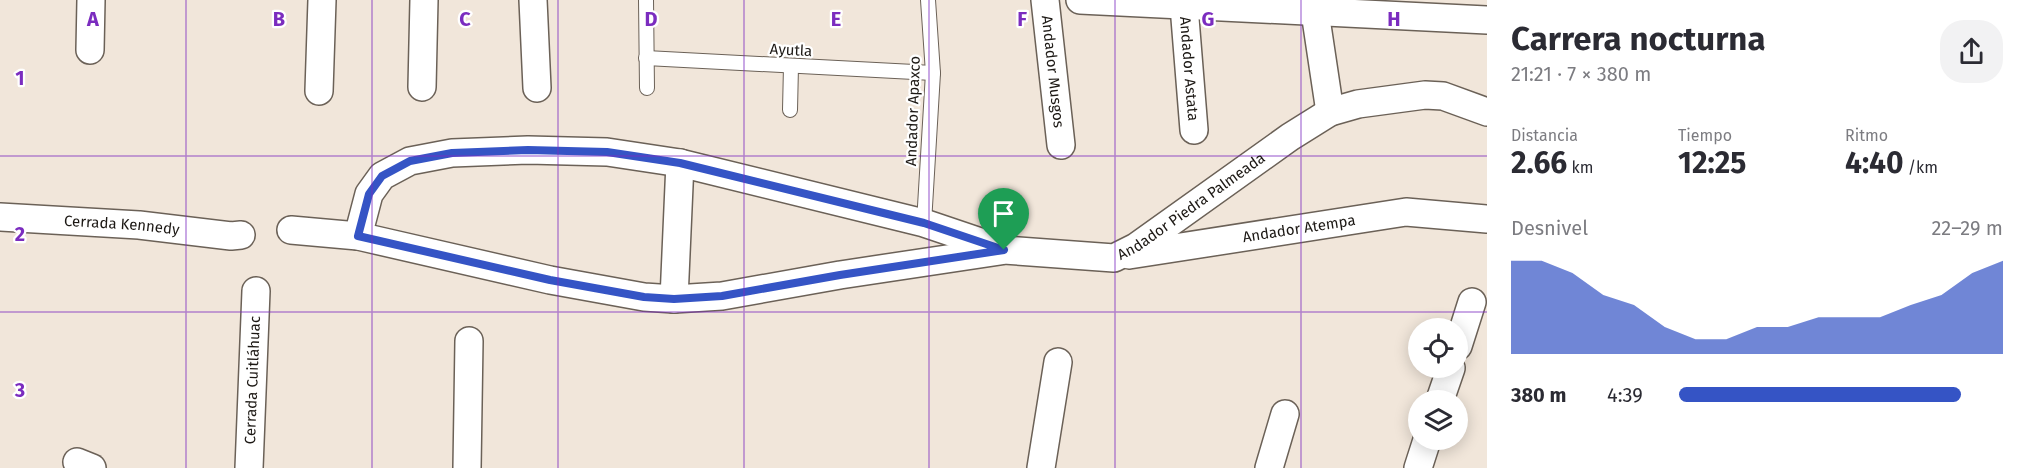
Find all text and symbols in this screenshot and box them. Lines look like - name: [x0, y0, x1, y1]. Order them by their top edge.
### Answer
- text: A: [86, 7, 100, 31]
- text: B: [273, 7, 285, 31]
- text: C: [459, 7, 471, 31]
- text: D: [644, 7, 658, 31]
- text: E: [831, 7, 841, 31]
- text: F: [1017, 7, 1027, 31]
- text: G: [1202, 7, 1214, 31]
- text: H: [1387, 7, 1401, 31]
- street label: Andador Musgos: [1038, 14, 1068, 129]
- street label: Andador Astata: [1176, 16, 1202, 122]
- text: Carrera nocturna: [1511, 19, 1766, 59]
- button: share: [1940, 20, 2003, 83]
- street label: Ayutla: [769, 40, 813, 60]
- street label: Andador Apaxco: [902, 56, 924, 166]
- text: 21:21 · 7 × 380 m: [1511, 62, 1651, 86]
- text: 1: [15, 66, 25, 90]
- text: Distancia: [1511, 126, 1578, 145]
- text: Tiempo: [1678, 126, 1732, 145]
- text: Ritmo: [1845, 126, 1888, 145]
- text: 2.66: [1511, 145, 1567, 181]
- text: 12:25: [1678, 145, 1746, 181]
- text: 4:40: [1845, 145, 1904, 181]
- street label: Andador Piedra Palmeada: [1114, 149, 1269, 264]
- text: km: [1567, 158, 1593, 177]
- text: /km: [1904, 158, 1938, 177]
- pin: [978, 188, 1029, 250]
- icon: arrive: [987, 197, 1020, 230]
- street label: Andador Atempa: [1241, 211, 1357, 246]
- street label: Cerrada Kennedy: [64, 212, 181, 239]
- text: Desnivel: [1511, 216, 1588, 240]
- text: 22–29 m: [1931, 216, 2003, 240]
- text: 2: [15, 222, 25, 246]
- street label: Cerrada Cuitláhuac: [241, 316, 264, 445]
- map controls: [1408, 318, 1468, 450]
- button: locate: [1408, 318, 1468, 378]
- text: 3: [14, 378, 25, 402]
- text: 380 m: [1511, 383, 1566, 407]
- text: 4:39: [1607, 383, 1643, 407]
- button: layers: [1408, 390, 1468, 450]

